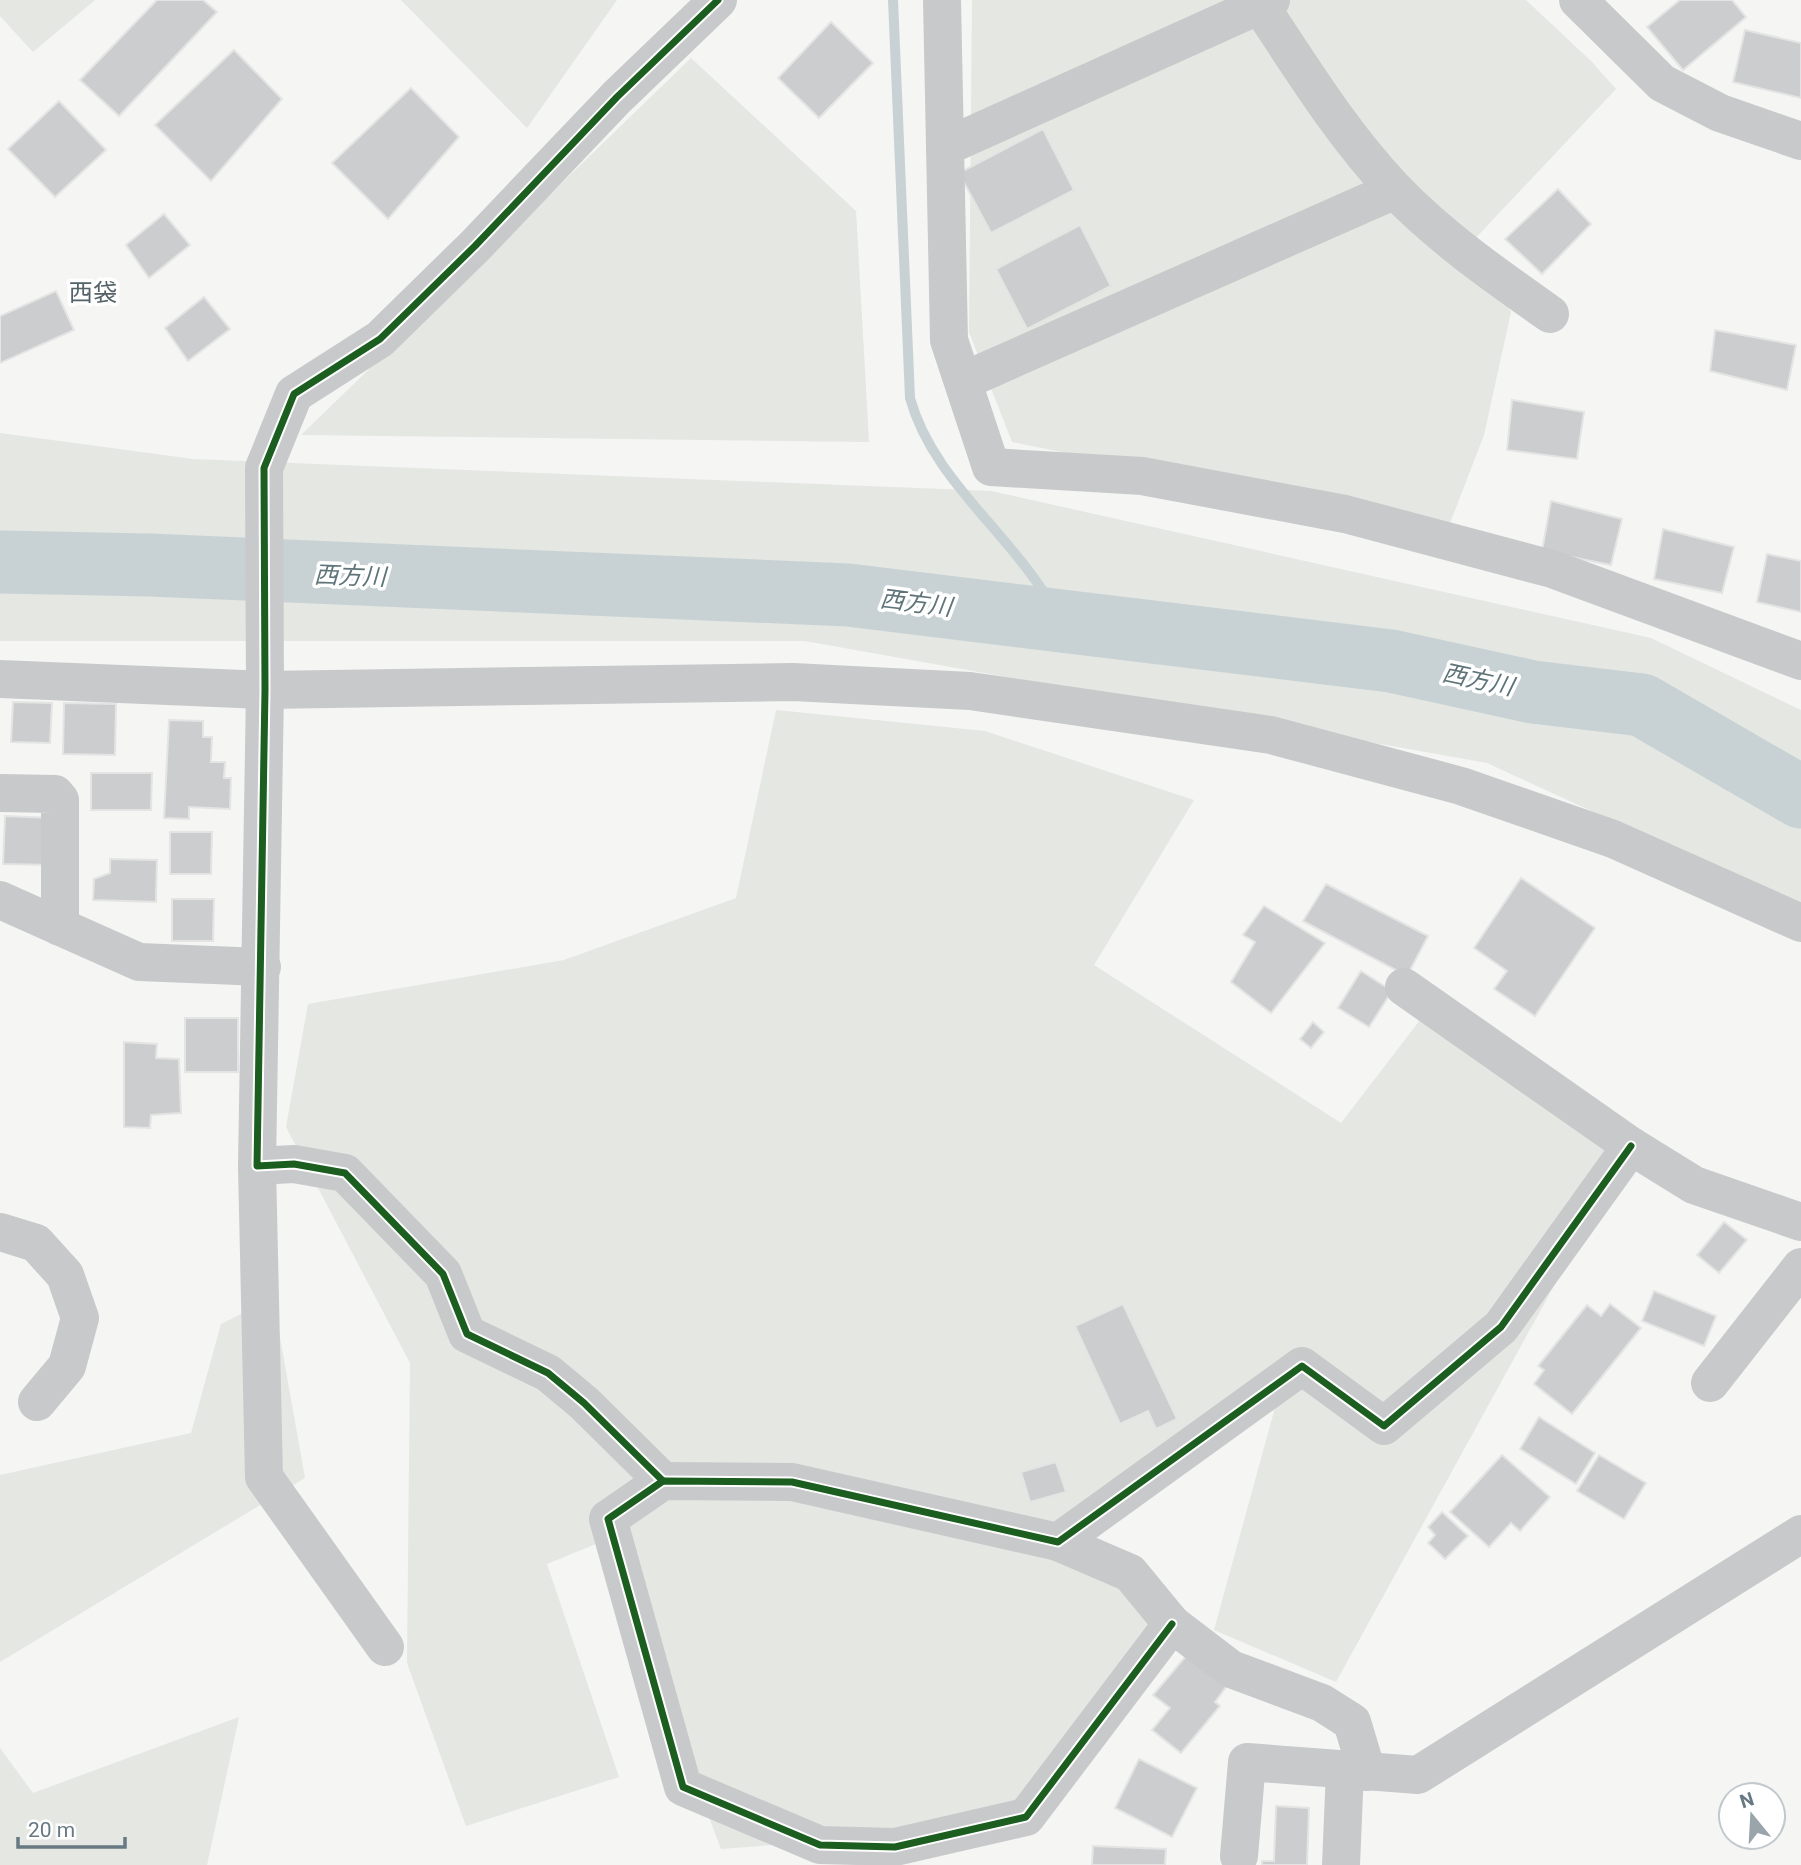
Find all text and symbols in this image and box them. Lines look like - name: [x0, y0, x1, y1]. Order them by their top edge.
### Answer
- district label: 西袋: [69, 279, 117, 307]
- water label: 西方川: [314, 561, 389, 591]
- water label: 西方川: [879, 585, 956, 622]
- water label: 西方川: [1440, 659, 1519, 702]
- north arrow: [1717, 1781, 1787, 1851]
- text: N: [1737, 1787, 1757, 1813]
- scale bar: [18, 1806, 124, 1850]
- text: 20 m: [28, 1818, 75, 1842]

